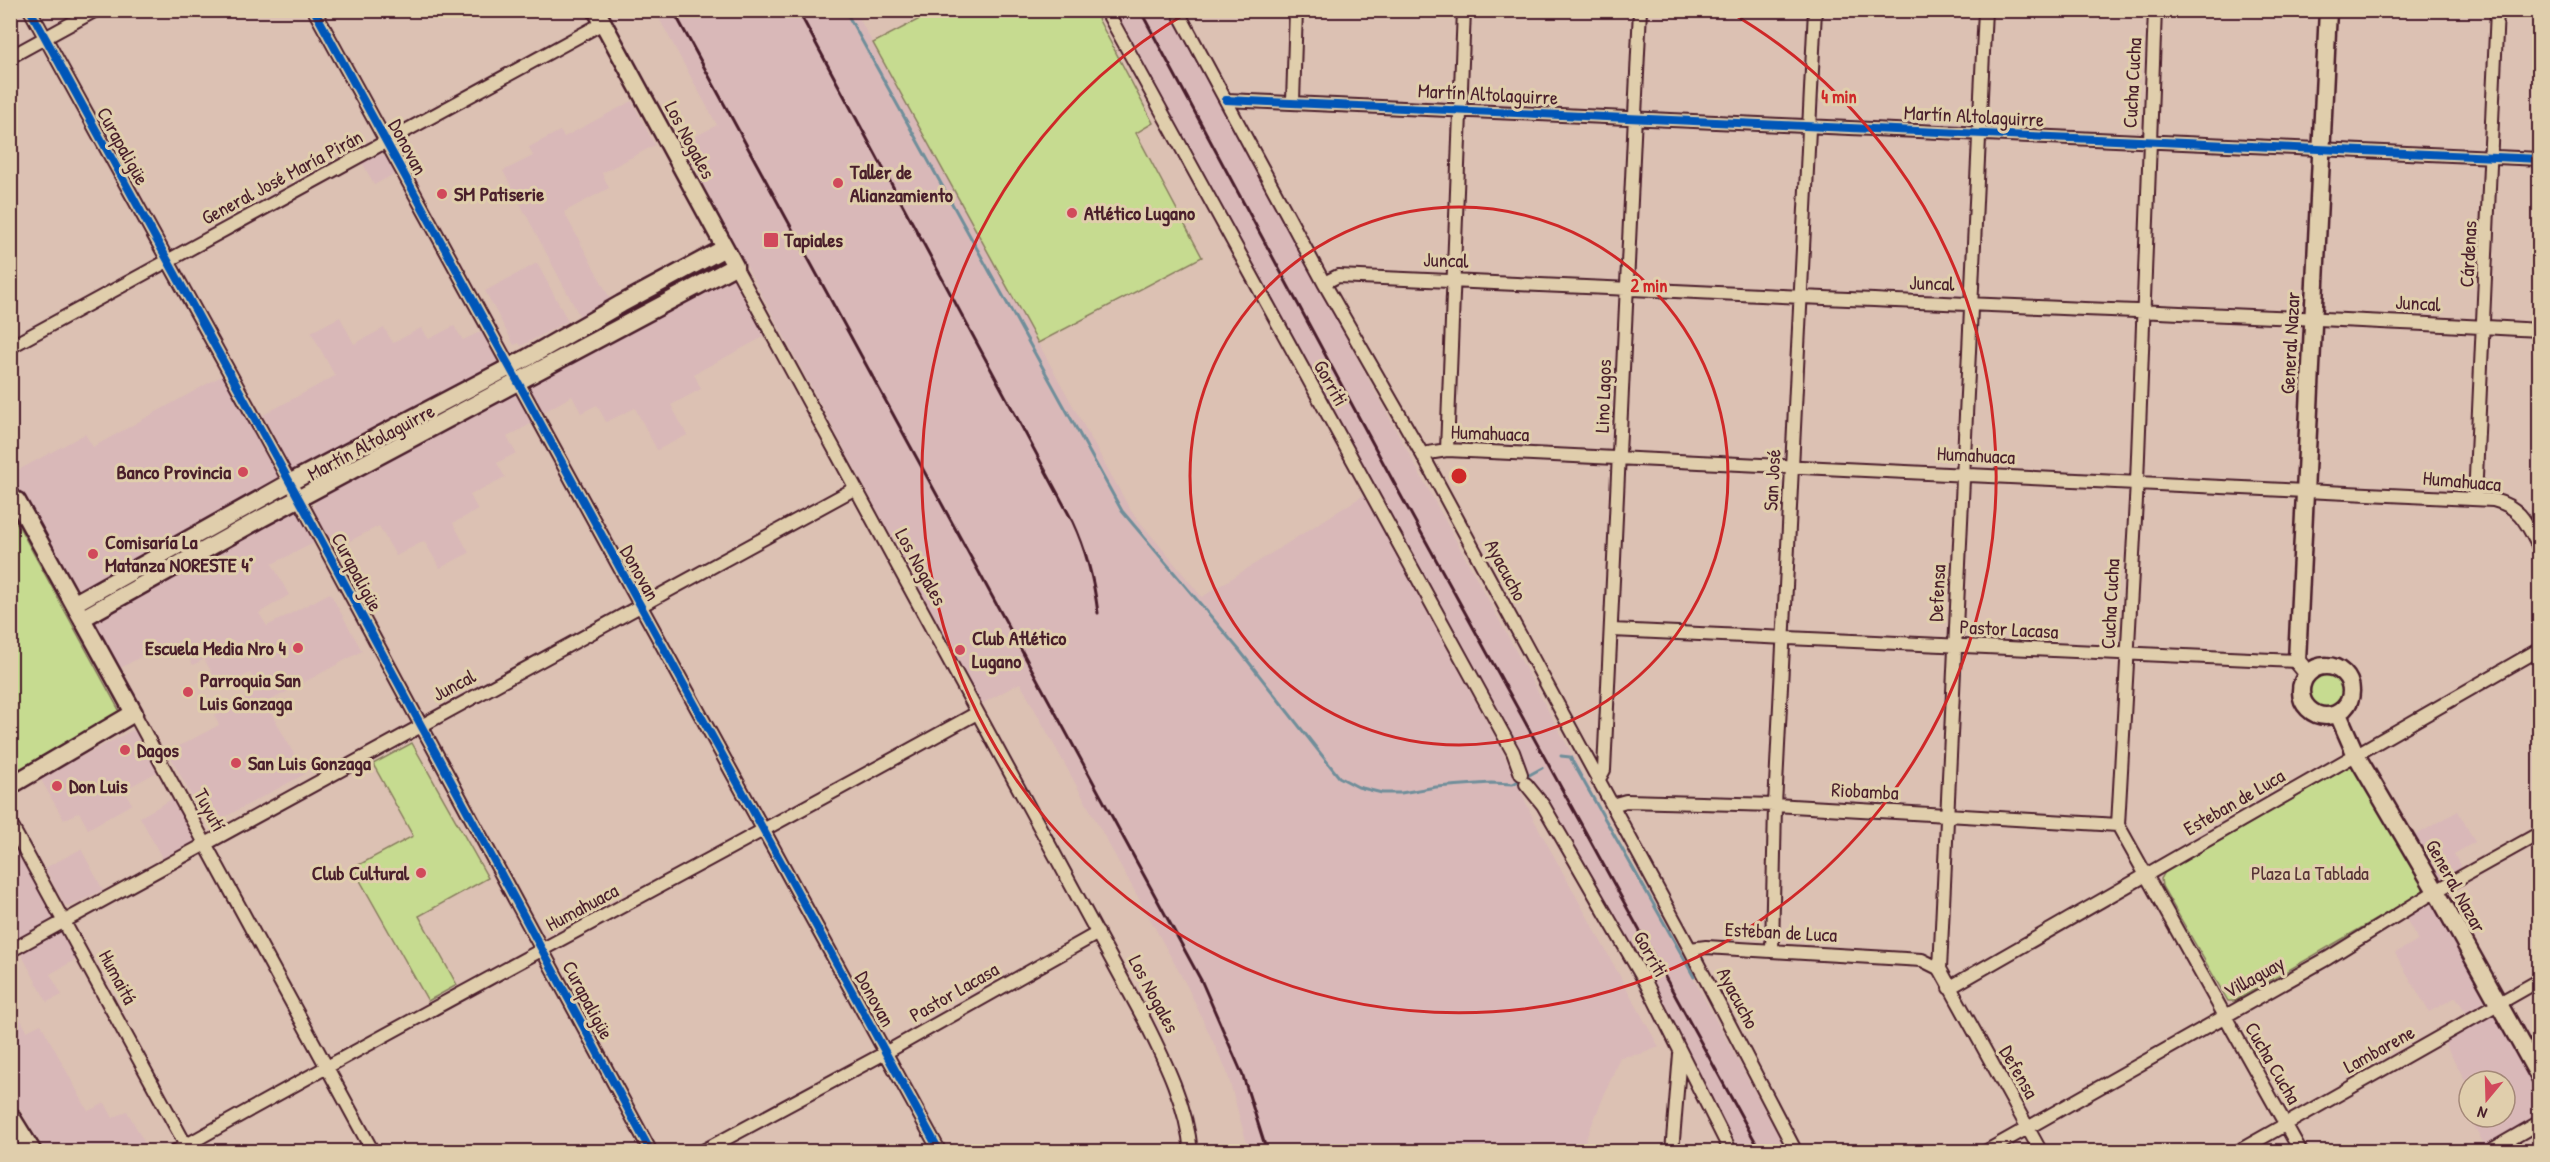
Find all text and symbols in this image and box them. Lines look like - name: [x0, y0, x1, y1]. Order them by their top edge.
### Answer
- street label: Cucha Cucha: [2116, 37, 2147, 129]
- street label: Martín Altolaguirre: [1417, 76, 1559, 111]
- text: 4 min: [1821, 84, 1857, 109]
- street label: Los Nogales: [659, 96, 722, 184]
- street label: Martín Altolaguirre: [1903, 98, 2045, 133]
- street label: Curapaligüe: [91, 102, 156, 190]
- street label: Donovan: [383, 114, 434, 179]
- street label: General José María Pirán: [197, 123, 367, 230]
- place label: Taller de Alianzamiento: [849, 158, 953, 208]
- marker: Taller de Alianzamiento: [831, 176, 845, 190]
- place label: SM Patiserie: [454, 180, 544, 207]
- marker: SM Patiserie: [435, 187, 449, 201]
- place label: Atlético Lugano: [1084, 199, 1195, 227]
- marker: Atlético Lugano: [1065, 206, 1079, 220]
- street label: Cárdenas: [2452, 220, 2483, 288]
- place label: Tapiales: [783, 226, 843, 254]
- marker: Tapiales: [762, 231, 780, 249]
- street label: Juncal: [1423, 245, 1470, 274]
- street label: Juncal: [1909, 268, 1956, 297]
- text: 2 min: [1631, 273, 1667, 298]
- street label: Juncal: [2395, 288, 2442, 317]
- street label: General Nazar: [2273, 291, 2306, 395]
- street label: Gorriti: [1308, 355, 1355, 411]
- street label: Lino Lagos: [1588, 358, 1617, 433]
- street label: Martín Altolaguirre: [302, 397, 439, 486]
- street label: Humahuaca: [1450, 418, 1530, 447]
- street label: Humahuaca: [1936, 439, 2016, 470]
- street label: San José: [1756, 448, 1787, 512]
- place label: Banco Provincia: [117, 458, 231, 485]
- street label: Humahuaca: [2422, 464, 2503, 497]
- marker: Banco Provincia: [236, 465, 250, 479]
- centre of rings: [1449, 466, 1469, 486]
- street label: Los Nogales: [889, 523, 954, 610]
- place label: Comisaría La Matanza NORESTE 4°: [105, 528, 254, 578]
- street label: Curapaligüe: [325, 528, 389, 616]
- street label: Ayacucho: [1479, 534, 1534, 605]
- street label: Donovan: [614, 540, 667, 605]
- marker: Comisaría La Matanza NORESTE 4°: [86, 547, 100, 561]
- street label: Cucha Cucha: [2094, 558, 2125, 650]
- street label: Defensa: [1922, 564, 1951, 622]
- street label: Pastor Lacasa: [1959, 612, 2059, 645]
- place label: Club Atlético Lugano: [972, 624, 1066, 675]
- place label: Escuela Media Nro 4: [145, 634, 286, 661]
- marker: Escuela Media Nro 4: [291, 641, 305, 655]
- marker: Club Atlético Lugano: [953, 643, 967, 657]
- street label: Juncal: [427, 662, 481, 707]
- place label: Parroquia San Luis Gonzaga: [200, 666, 301, 717]
- marker: Parroquia San Luis Gonzaga: [181, 685, 195, 699]
- place label: Dagos: [137, 736, 179, 764]
- marker: Dagos: [118, 743, 132, 757]
- place label: San Luis Gonzaga: [248, 749, 371, 777]
- marker: San Luis Gonzaga: [229, 756, 243, 770]
- street label: Esteban de Luca: [2178, 762, 2289, 841]
- place label: Don Luis: [69, 772, 128, 799]
- street label: Riobamba: [1831, 775, 1900, 806]
- marker: Don Luis: [50, 779, 64, 793]
- street label: Tuyutí: [188, 783, 233, 836]
- street label: General Nazar: [2420, 834, 2493, 937]
- place label: Club Cultural: [312, 859, 410, 886]
- park label: Plaza La Tablada: [2251, 859, 2369, 886]
- marker: Club Cultural: [414, 866, 428, 880]
- street label: Humahuaca: [541, 876, 623, 937]
- street label: Esteban de Luca: [1724, 915, 1838, 948]
- street label: Gorriti: [1628, 926, 1675, 982]
- street label: Humaitá: [93, 945, 144, 1009]
- street label: Villaguay: [2219, 949, 2289, 1004]
- street label: Los Nogales: [1123, 950, 1186, 1038]
- street label: Pastor Lacasa: [904, 955, 1003, 1028]
- street label: Curapaligüe: [556, 956, 620, 1044]
- street label: Ayacucho: [1711, 962, 1766, 1033]
- street label: Donovan: [849, 966, 902, 1031]
- street label: Cucha Cucha: [2239, 1017, 2308, 1109]
- street label: Lambarene: [2338, 1018, 2419, 1079]
- street label: Defensa: [1993, 1040, 2045, 1103]
- north arrow: [2457, 1069, 2517, 1129]
- text: N: [2474, 1101, 2490, 1125]

